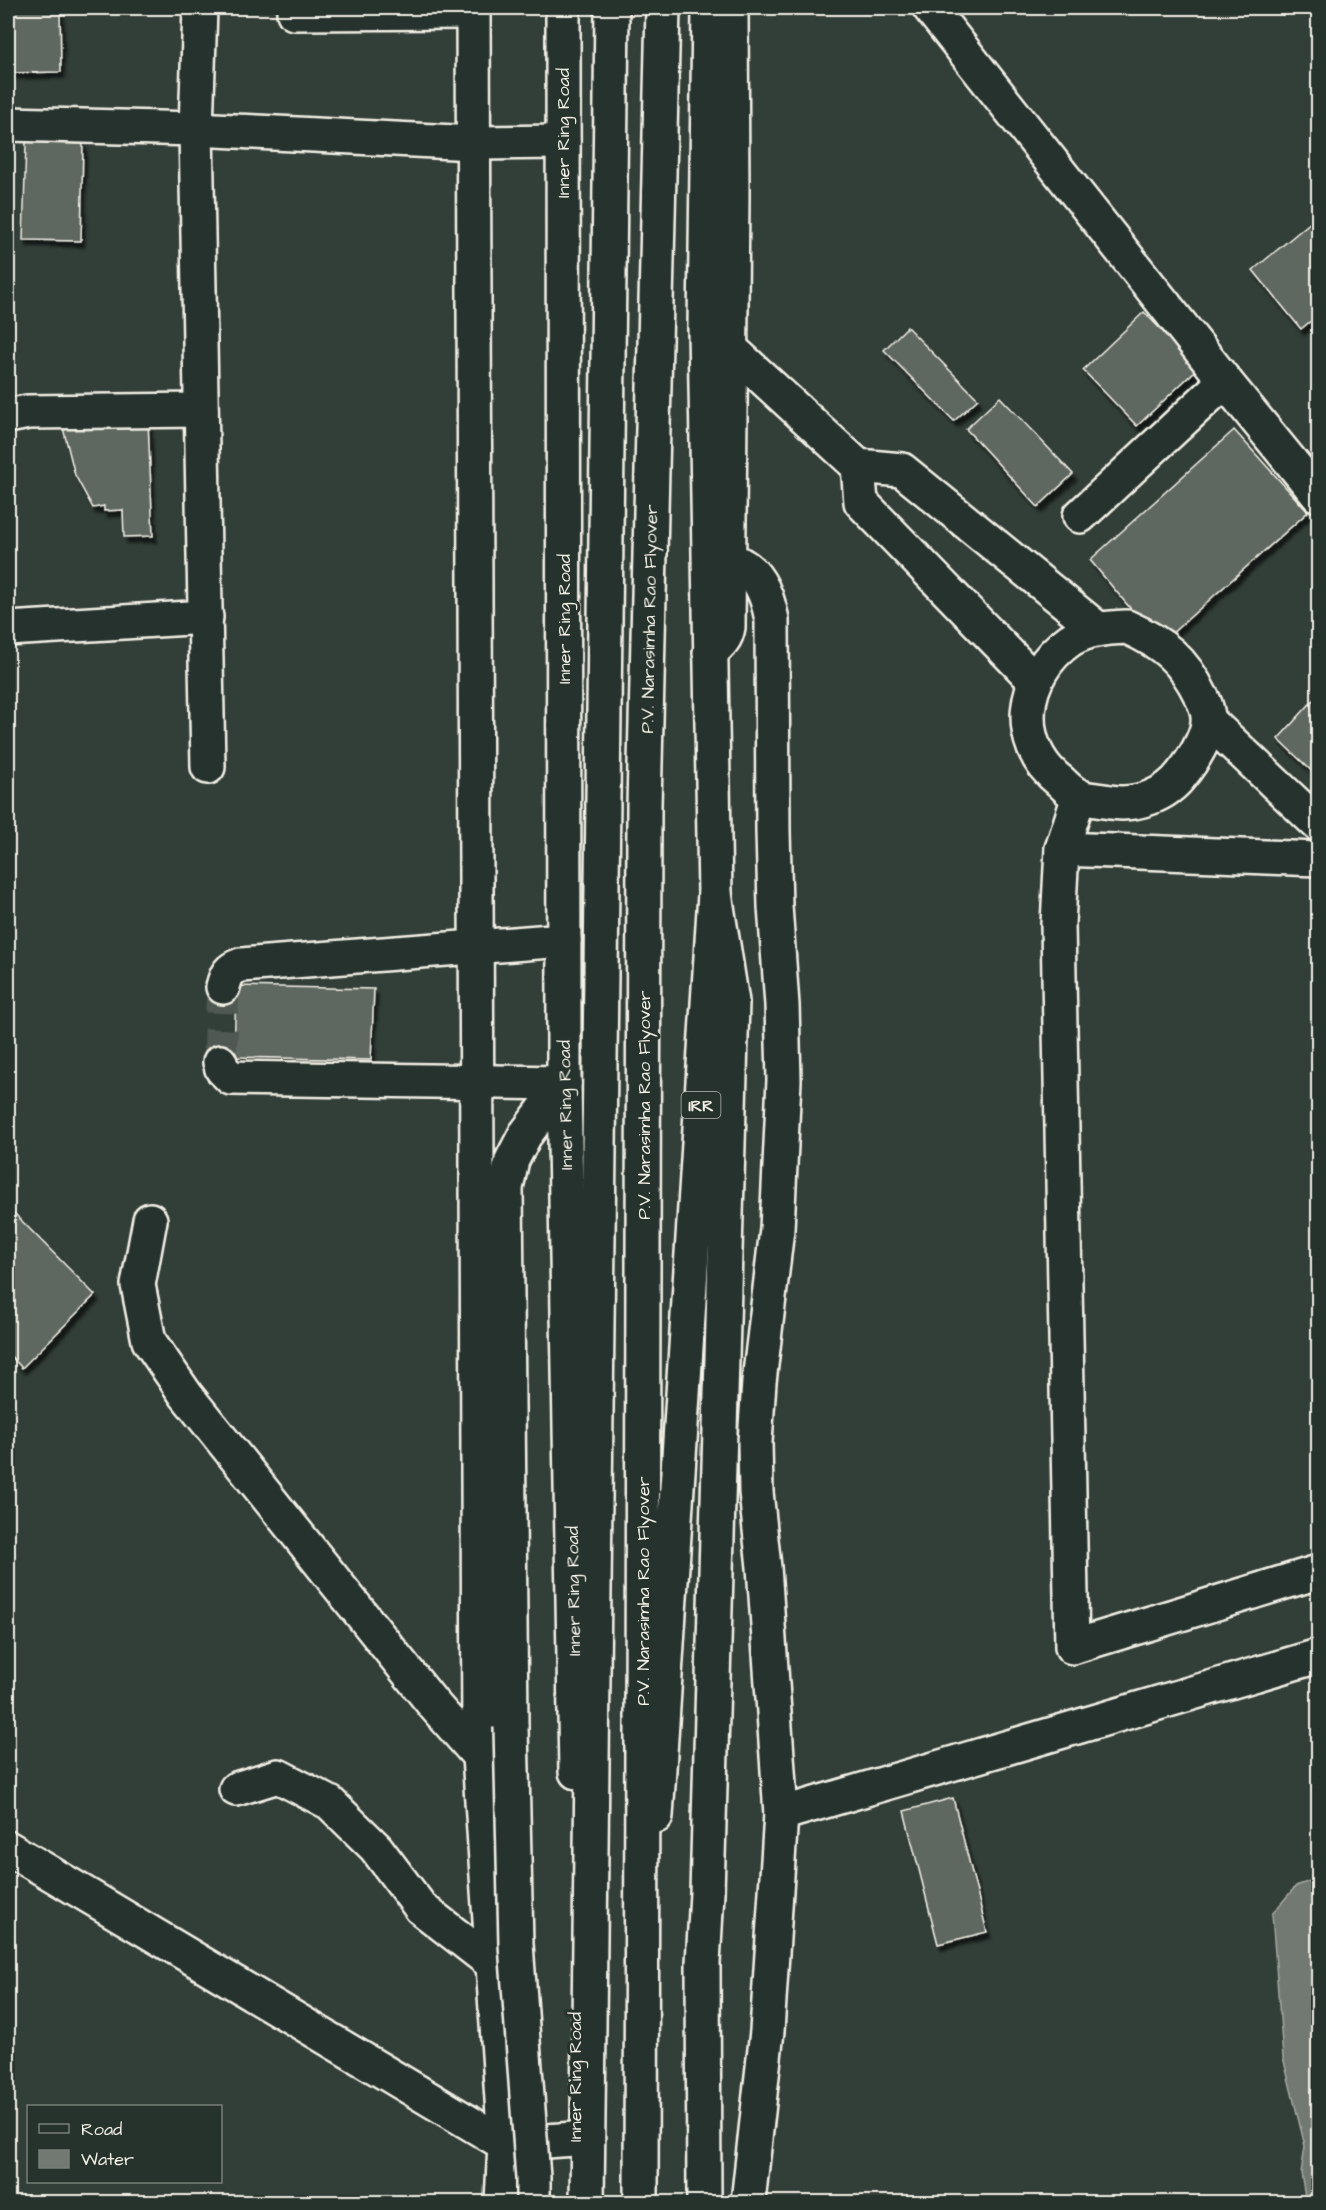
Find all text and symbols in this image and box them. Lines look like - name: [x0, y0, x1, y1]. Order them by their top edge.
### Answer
- street label: Inner Ring Road: [551, 68, 577, 198]
- street label: P.V. Narasimha Rao Flyover: [635, 504, 665, 734]
- street label: Inner Ring Road: [552, 554, 578, 684]
- street label: P.V. Narasimha Rao Flyover: [632, 990, 658, 1220]
- street label: Inner Ring Road: [552, 1040, 580, 1170]
- road number: IRR: [682, 1092, 720, 1118]
- street label: P.V. Narasimha Rao Flyover: [631, 1476, 657, 1706]
- street label: Inner Ring Road: [560, 1526, 588, 1656]
- street label: Inner Ring Road: [563, 2012, 589, 2142]
- legend: [27, 2105, 222, 2183]
- text: Road: [81, 2117, 122, 2142]
- text: Water: [81, 2147, 134, 2172]

